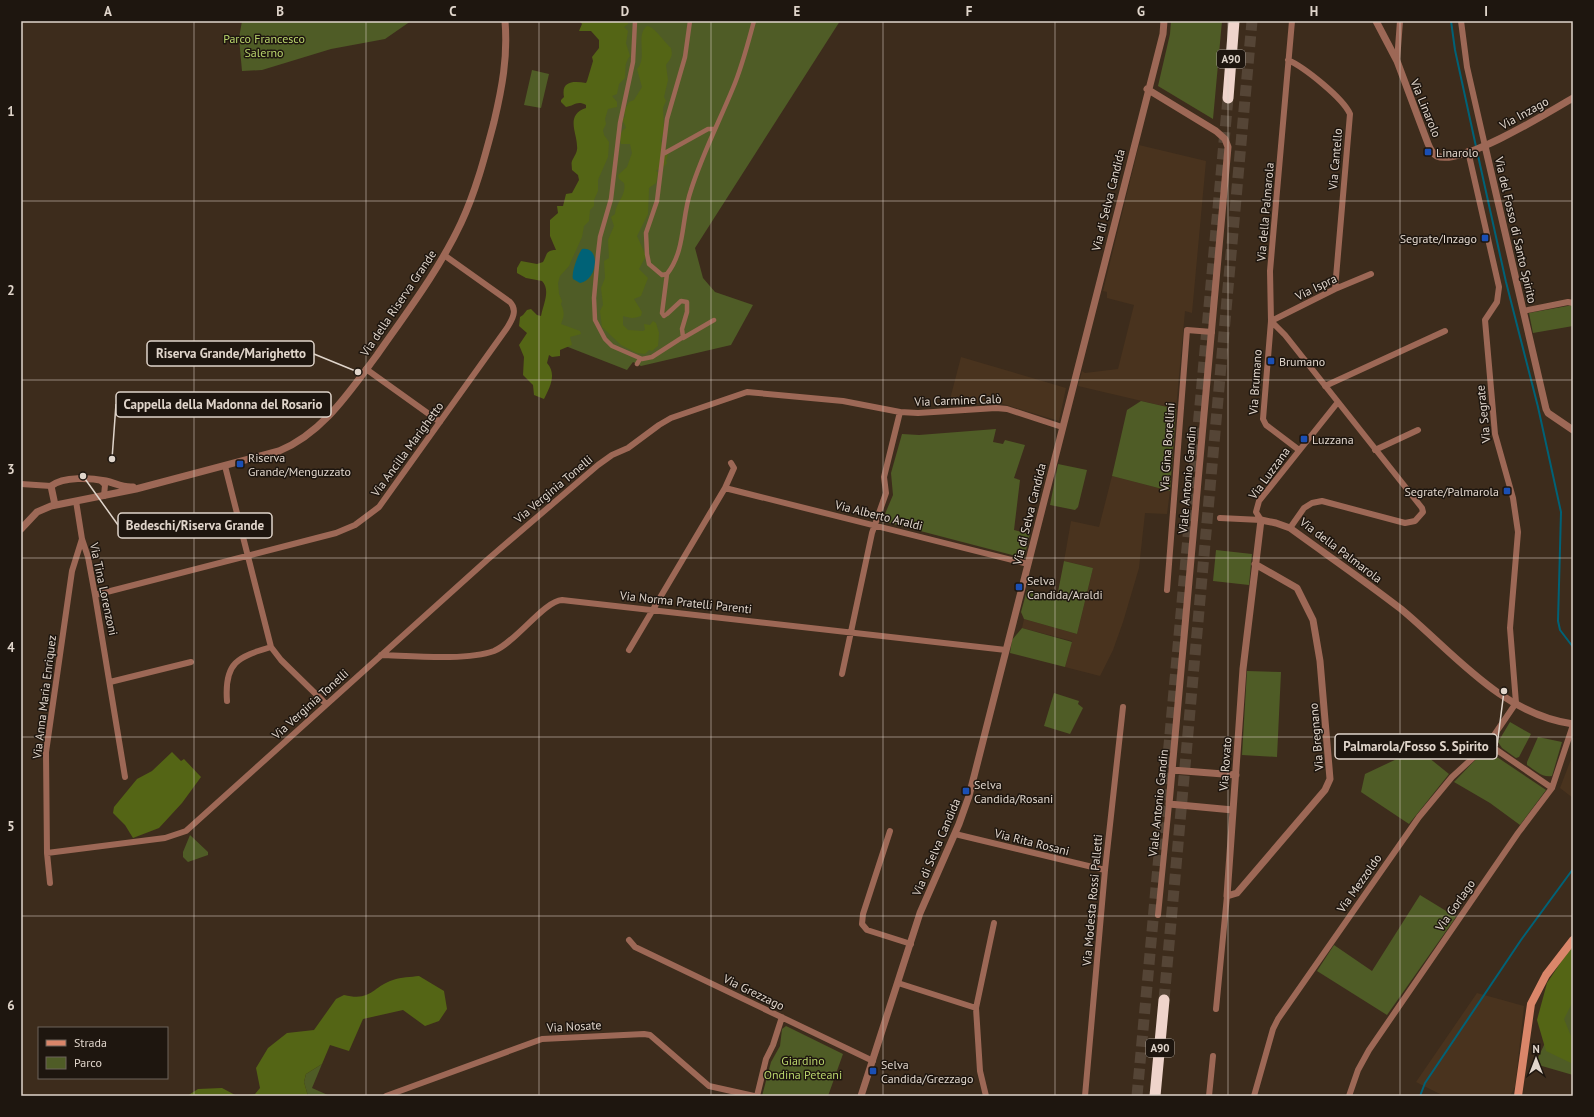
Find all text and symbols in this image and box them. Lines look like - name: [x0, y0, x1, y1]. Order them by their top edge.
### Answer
- text: A: [104, 3, 112, 20]
- text: B: [276, 3, 284, 20]
- text: C: [449, 3, 457, 20]
- text: D: [621, 3, 629, 20]
- text: E: [794, 3, 801, 20]
- text: F: [966, 3, 973, 20]
- text: G: [1137, 3, 1145, 20]
- text: H: [1310, 3, 1318, 20]
- text: I: [1484, 3, 1488, 20]
- park label: Parco Francesco Salerno: [223, 31, 305, 60]
- road number: A90: [1217, 50, 1245, 68]
- street label: Via Linarolo: [1407, 76, 1444, 139]
- street label: Via Inzago: [1496, 93, 1551, 133]
- text: 1: [7, 103, 15, 120]
- street label: Via Cantello: [1325, 128, 1345, 191]
- place label: Linarolo: [1436, 145, 1478, 160]
- marker: Linarolo: [1423, 147, 1433, 157]
- street label: Via di Selva Candida: [1088, 148, 1128, 253]
- street label: Via del Fosso di Santo Spirito: [1492, 154, 1540, 305]
- street label: Via della Palmarola: [1253, 162, 1277, 263]
- place label: Segrate/Inzago: [1400, 231, 1477, 246]
- marker: Segrate/Inzago: [1480, 233, 1490, 243]
- street label: Via della Riserva Grande: [356, 247, 439, 360]
- street label: Via Ispra: [1292, 271, 1339, 304]
- text: 2: [7, 282, 15, 299]
- callout: Riserva Grande/Marighetto: [147, 341, 314, 366]
- text: Riserva Grande/Marighetto: [156, 345, 306, 362]
- street label: Via Brumano: [1245, 349, 1265, 416]
- place label: Brumano: [1279, 354, 1325, 369]
- marker: Brumano: [1266, 356, 1276, 366]
- street label: Via Segrate: [1473, 384, 1494, 445]
- street label: Via Carmine Calò: [913, 391, 1002, 409]
- callout: Cappella della Madonna del Rosario: [116, 392, 331, 417]
- text: Cappella della Madonna del Rosario: [123, 396, 323, 413]
- street label: Via Ancilla Marighetto: [367, 399, 446, 500]
- street label: Via Gina Borellini: [1156, 402, 1178, 493]
- street label: Viale Antonio Gandin: [1175, 426, 1199, 535]
- place label: Luzzana: [1312, 432, 1354, 447]
- marker: Luzzana: [1299, 434, 1309, 444]
- street label: Via Luzzana: [1244, 444, 1293, 503]
- place label: Riserva Grande/Menguzzato: [248, 450, 351, 479]
- street label: Via Verginia Tonelli: [510, 452, 595, 527]
- marker: Riserva Grande/Menguzzato: [235, 459, 245, 469]
- text: 3: [7, 461, 15, 478]
- street label: Via di Selva Candida: [1009, 462, 1049, 567]
- place label: Segrate/Palmarola: [1404, 484, 1499, 499]
- marker: Segrate/Palmarola: [1502, 486, 1512, 496]
- street label: Via Alberto Araldi: [833, 497, 924, 533]
- callout: Bedeschi/Riserva Grande: [118, 513, 272, 538]
- street label: Via della Palmarola: [1296, 514, 1385, 586]
- text: Bedeschi/Riserva Grande: [126, 517, 265, 534]
- street label: Via Tina Lorenzoni: [87, 540, 121, 637]
- place label: Selva Candida/Araldi: [1027, 573, 1103, 602]
- marker: Selva Candida/Araldi: [1014, 582, 1024, 592]
- street label: Via Norma Pratelli Parenti: [618, 587, 753, 616]
- street label: Via Anna Maria Enriquez: [29, 634, 59, 761]
- text: 4: [7, 639, 15, 656]
- street label: Via Verginia Tonelli: [268, 666, 351, 743]
- street label: Via Bregnano: [1306, 702, 1327, 773]
- callout: Palmarola/Fosso S. Spirito: [1335, 734, 1497, 759]
- street label: Via Rovato: [1216, 736, 1234, 793]
- text: Palmarola/Fosso S. Spirito: [1343, 738, 1489, 755]
- street label: Viale Antonio Gandin: [1145, 749, 1171, 858]
- place label: Selva Candida/Rosani: [974, 777, 1053, 806]
- marker: Selva Candida/Rosani: [961, 786, 971, 796]
- street label: Via di Selva Candida: [908, 796, 963, 899]
- text: 5: [7, 818, 15, 835]
- street label: Via Rita Rosani: [992, 825, 1071, 859]
- street label: Via Modesta Rossi Palletti: [1079, 834, 1105, 967]
- street label: Via Mezzoldo: [1333, 851, 1385, 916]
- street label: Via Gorlago: [1431, 876, 1478, 934]
- street label: Via Grezzago: [720, 970, 787, 1013]
- text: 6: [7, 997, 15, 1014]
- street label: Via Nosate: [545, 1017, 602, 1035]
- legend: [38, 1027, 168, 1079]
- text: Strada: [74, 1035, 107, 1050]
- road number: A90: [1146, 1039, 1174, 1057]
- north arrow: [1516, 1039, 1556, 1079]
- text: N: [1532, 1042, 1540, 1056]
- park label: Giardino Ondina Peteani: [764, 1053, 842, 1082]
- text: Parco: [74, 1055, 102, 1070]
- place label: Selva Candida/Grezzago: [881, 1057, 973, 1086]
- marker: Selva Candida/Grezzago: [868, 1066, 878, 1076]

